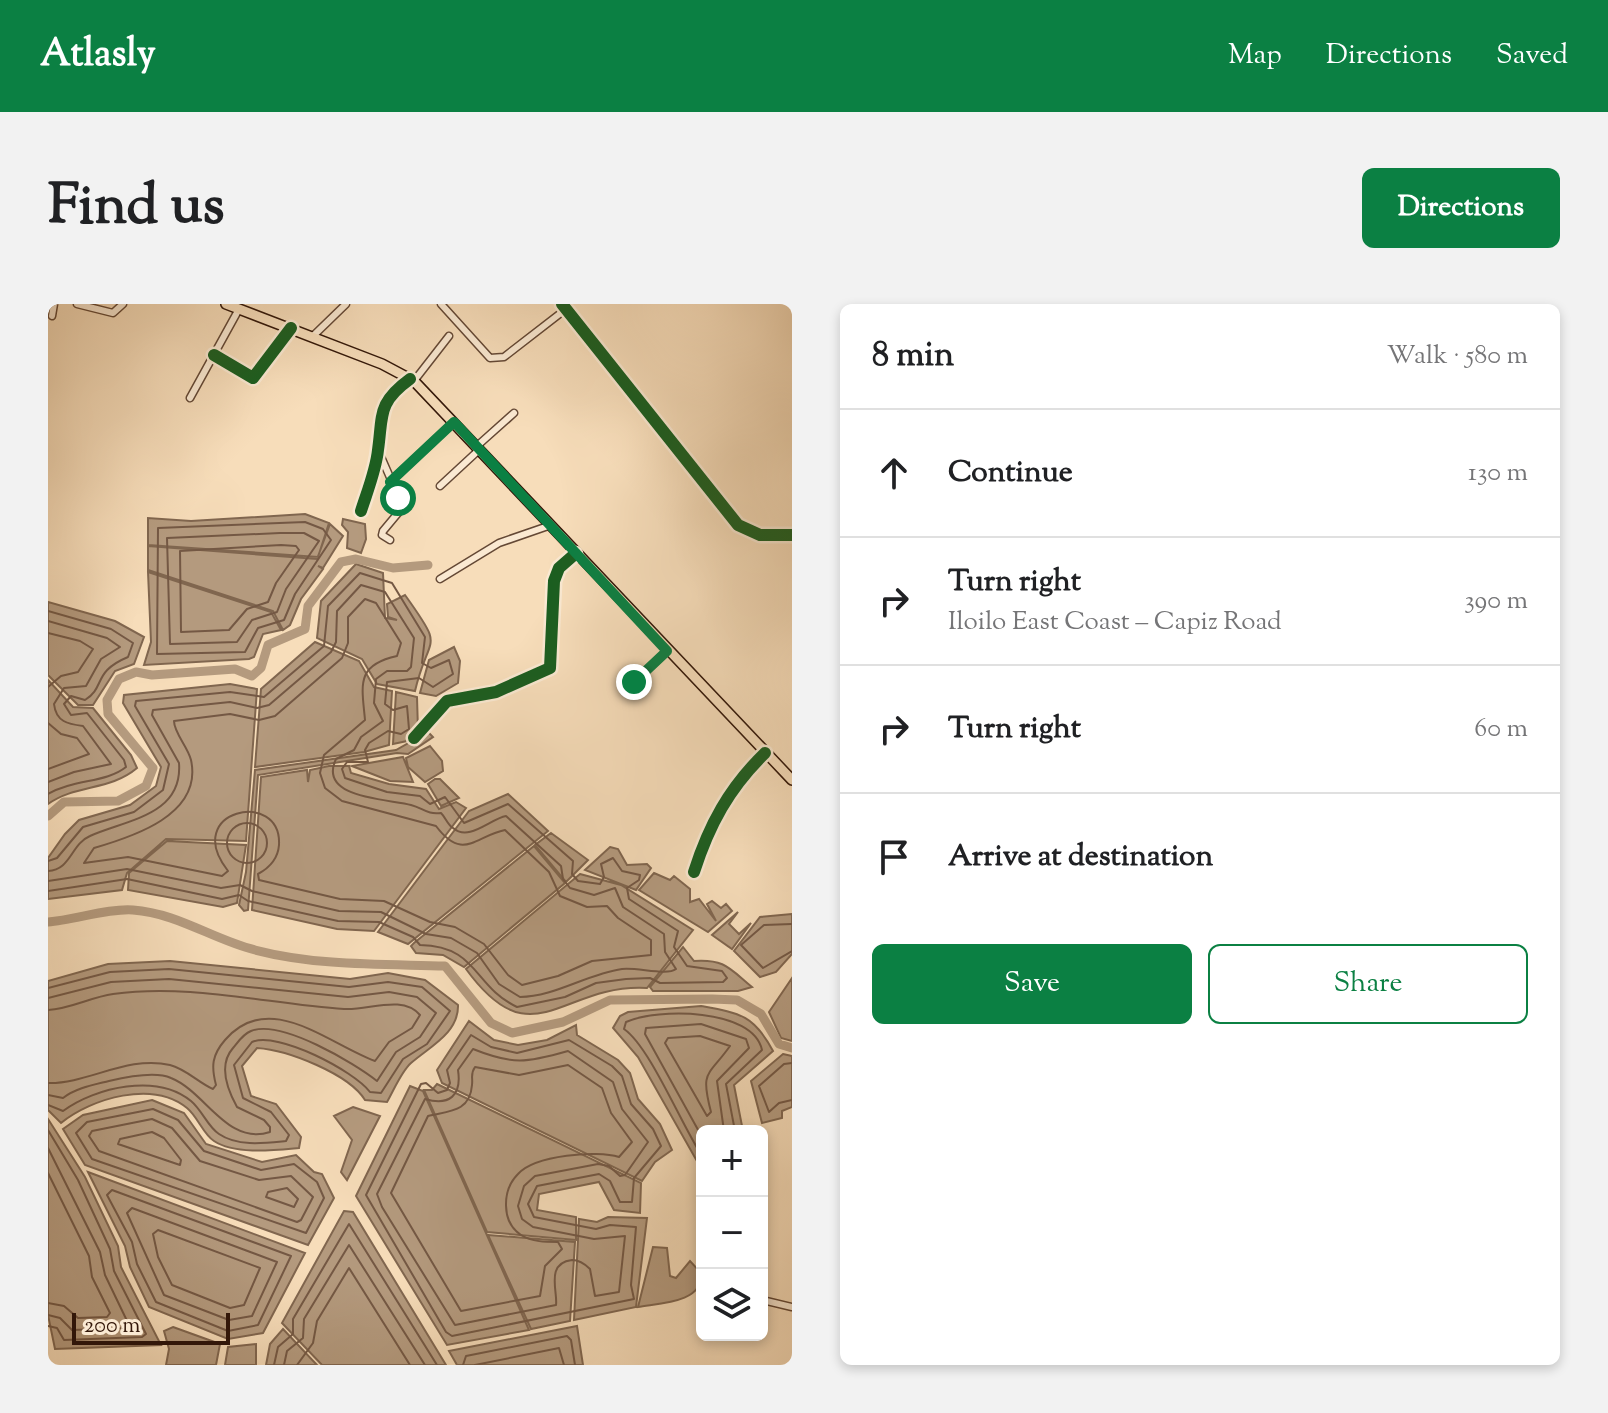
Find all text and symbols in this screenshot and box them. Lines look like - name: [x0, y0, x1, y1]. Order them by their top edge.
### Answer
- text: Atlasly: [40, 29, 156, 83]
- text: Map: [1228, 36, 1282, 76]
- text: Directions: [1326, 36, 1452, 76]
- text: Saved: [1496, 36, 1568, 76]
- text: Find us: [48, 168, 224, 249]
- button: Directions: [1362, 168, 1560, 248]
- text: 8 min: [872, 332, 954, 381]
- text: Walk · 580 m: [1387, 338, 1528, 375]
- icon: ahead: [872, 451, 916, 495]
- text: Continue: [948, 452, 1073, 495]
- text: 130 m: [1468, 455, 1528, 492]
- route start: [380, 480, 416, 516]
- text: Turn right: [948, 561, 1081, 604]
- icon: right: [872, 579, 916, 623]
- text: 390 m: [1464, 583, 1528, 620]
- text: Iloilo East Coast – Capiz Road: [948, 604, 1282, 641]
- route end: [616, 664, 652, 700]
- icon: right: [872, 707, 916, 751]
- text: Turn right: [948, 708, 1081, 751]
- text: 60 m: [1474, 711, 1528, 748]
- icon: arrive: [872, 835, 916, 879]
- text: Arrive at destination: [948, 836, 1213, 879]
- button: Save: [872, 944, 1192, 1024]
- button: Share: [1208, 944, 1528, 1024]
- map controls: [696, 1125, 768, 1341]
- button: +: [696, 1125, 768, 1197]
- button: −: [696, 1197, 768, 1269]
- button: layers: [696, 1269, 768, 1341]
- scale bar: [72, 1309, 230, 1345]
- text: 200 m: [84, 1311, 140, 1343]

